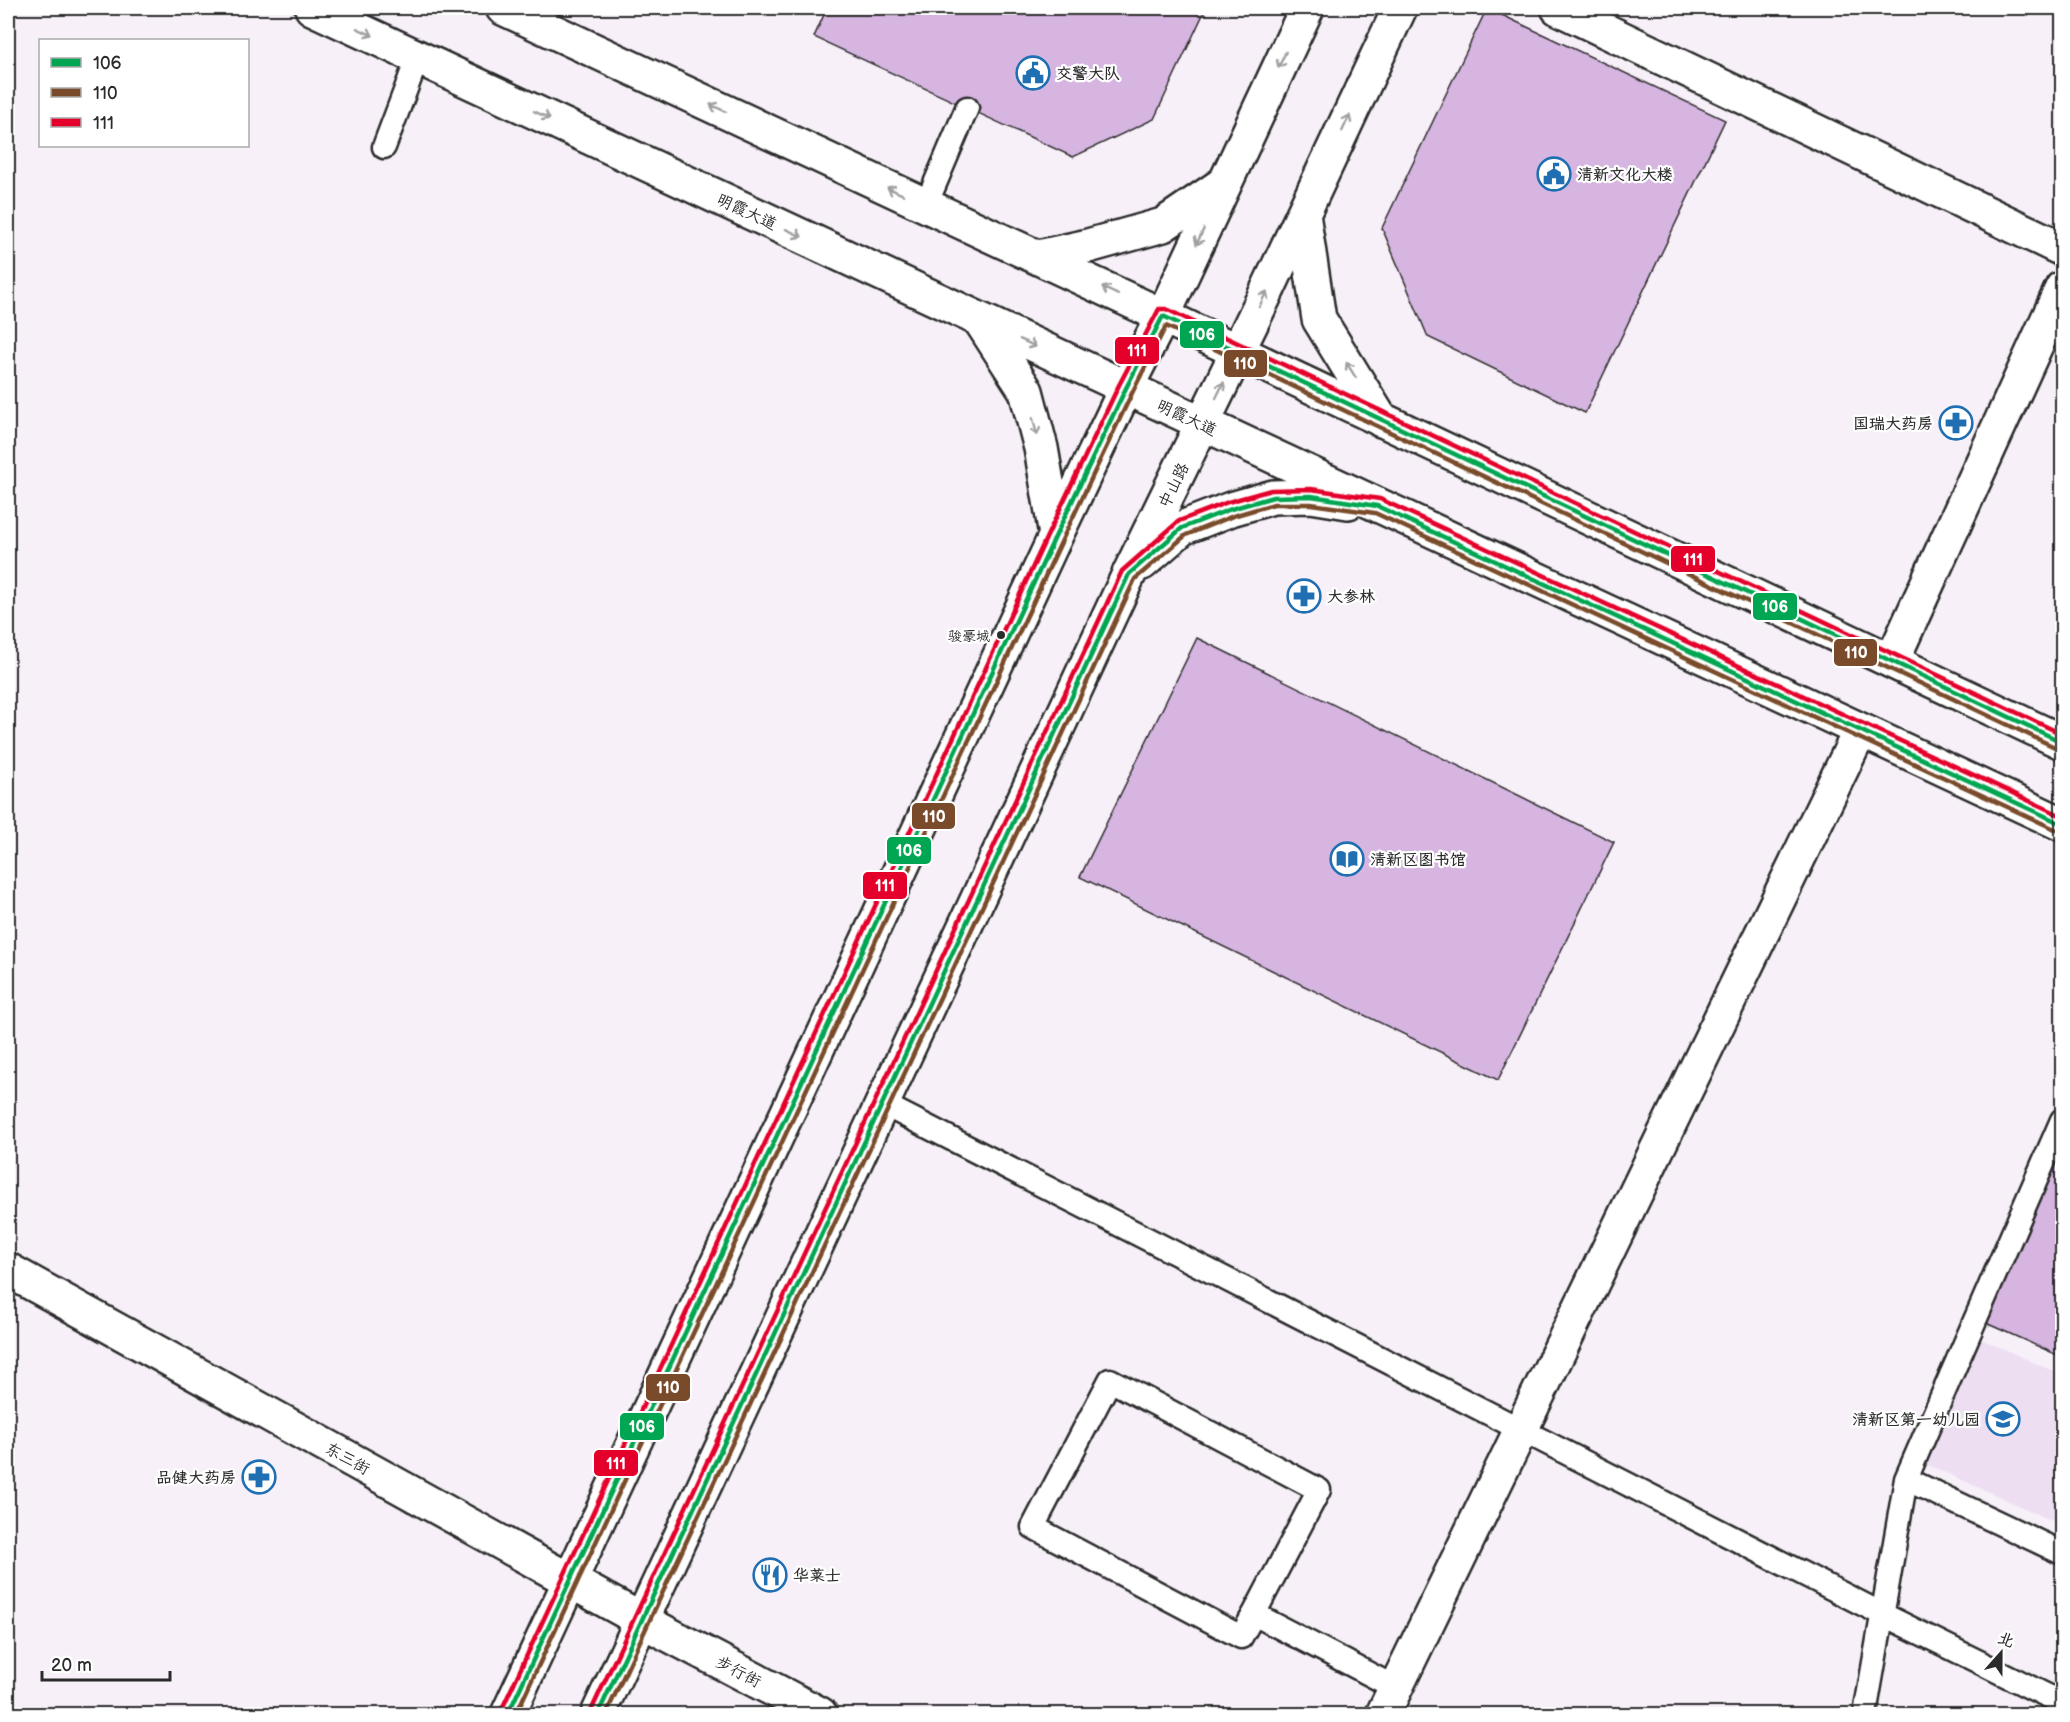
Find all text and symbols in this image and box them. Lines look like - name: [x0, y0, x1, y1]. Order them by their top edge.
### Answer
- one-way arrow: [355, 27, 373, 39]
- legend: [39, 39, 249, 147]
- one-way arrow: [1276, 51, 1288, 69]
- text: 106: [93, 53, 122, 74]
- public building icon: 交警大队: [1015, 55, 1051, 91]
- place label: 交警大队: [1056, 65, 1120, 84]
- text: 110: [93, 83, 118, 104]
- one-way arrow: [710, 102, 728, 114]
- one-way arrow: [532, 109, 550, 121]
- text: 111: [93, 113, 114, 134]
- one-way arrow: [1340, 114, 1352, 132]
- public building icon: 清新文化大楼: [1536, 156, 1572, 192]
- place label: 清新文化大楼: [1577, 166, 1673, 185]
- one-way arrow: [886, 184, 904, 196]
- street label: 明霞大道: [713, 190, 779, 234]
- one-way arrow: [785, 228, 803, 240]
- one-way arrow: [1193, 228, 1204, 246]
- one-way arrow: [1101, 285, 1119, 297]
- one-way arrow: [1257, 291, 1269, 309]
- line badge: 106: [1179, 320, 1225, 349]
- text: 106: [1189, 326, 1216, 345]
- line badge: 111: [1114, 336, 1160, 365]
- one-way arrow: [1018, 337, 1036, 349]
- text: 111: [1127, 342, 1147, 361]
- line badge: 110: [1223, 349, 1268, 378]
- text: 110: [1233, 355, 1257, 374]
- one-way arrow: [1344, 362, 1356, 379]
- one-way arrow: [1214, 381, 1226, 399]
- street label: 明霞大道: [1153, 396, 1219, 440]
- pharmacy icon: 国瑞大药房: [1938, 405, 1974, 441]
- place label: 国瑞大药房: [1853, 415, 1933, 434]
- one-way arrow: [1030, 417, 1041, 436]
- street label: 中山路: [1155, 460, 1193, 511]
- line badge: 111: [1670, 545, 1716, 573]
- text: 111: [1683, 551, 1703, 570]
- pharmacy icon: 大参林: [1286, 578, 1322, 614]
- place label: 大参林: [1327, 588, 1375, 607]
- line badge: 106: [1752, 592, 1798, 621]
- text: 106: [1762, 598, 1789, 617]
- place label: 骏豪城: [948, 628, 990, 645]
- marker: 骏豪城: [995, 629, 1007, 641]
- line badge: 110: [1833, 638, 1878, 667]
- text: 110: [1844, 644, 1868, 663]
- line badge: 110: [911, 802, 956, 830]
- text: 110: [922, 808, 946, 827]
- line badge: 106: [886, 836, 932, 865]
- library icon: 清新区图书馆: [1329, 841, 1365, 877]
- text: 106: [896, 842, 923, 861]
- place label: 清新区图书馆: [1370, 851, 1466, 870]
- line badge: 111: [862, 871, 908, 900]
- text: 111: [875, 877, 895, 896]
- line badge: 110: [645, 1373, 691, 1402]
- text: 110: [656, 1379, 680, 1398]
- school or university icon: 清新区第一幼儿园: [1985, 1401, 2021, 1437]
- place label: 清新区第一幼儿园: [1852, 1411, 1980, 1430]
- line badge: 106: [619, 1412, 665, 1441]
- text: 106: [629, 1418, 656, 1437]
- street label: 东三街: [322, 1439, 373, 1479]
- line badge: 111: [593, 1449, 639, 1477]
- text: 111: [606, 1455, 626, 1474]
- pharmacy icon: 品健大药房: [241, 1459, 277, 1495]
- place label: 品健大药房: [156, 1469, 236, 1488]
- restaurant icon: 华莱士: [752, 1557, 788, 1593]
- place label: 华莱士: [793, 1567, 841, 1586]
- north arrow: [1971, 1623, 2031, 1683]
- text: 北: [1995, 1629, 2017, 1652]
- scale bar: [42, 1644, 170, 1682]
- street label: 步行街: [713, 1653, 764, 1692]
- text: 20 m: [51, 1655, 92, 1676]

